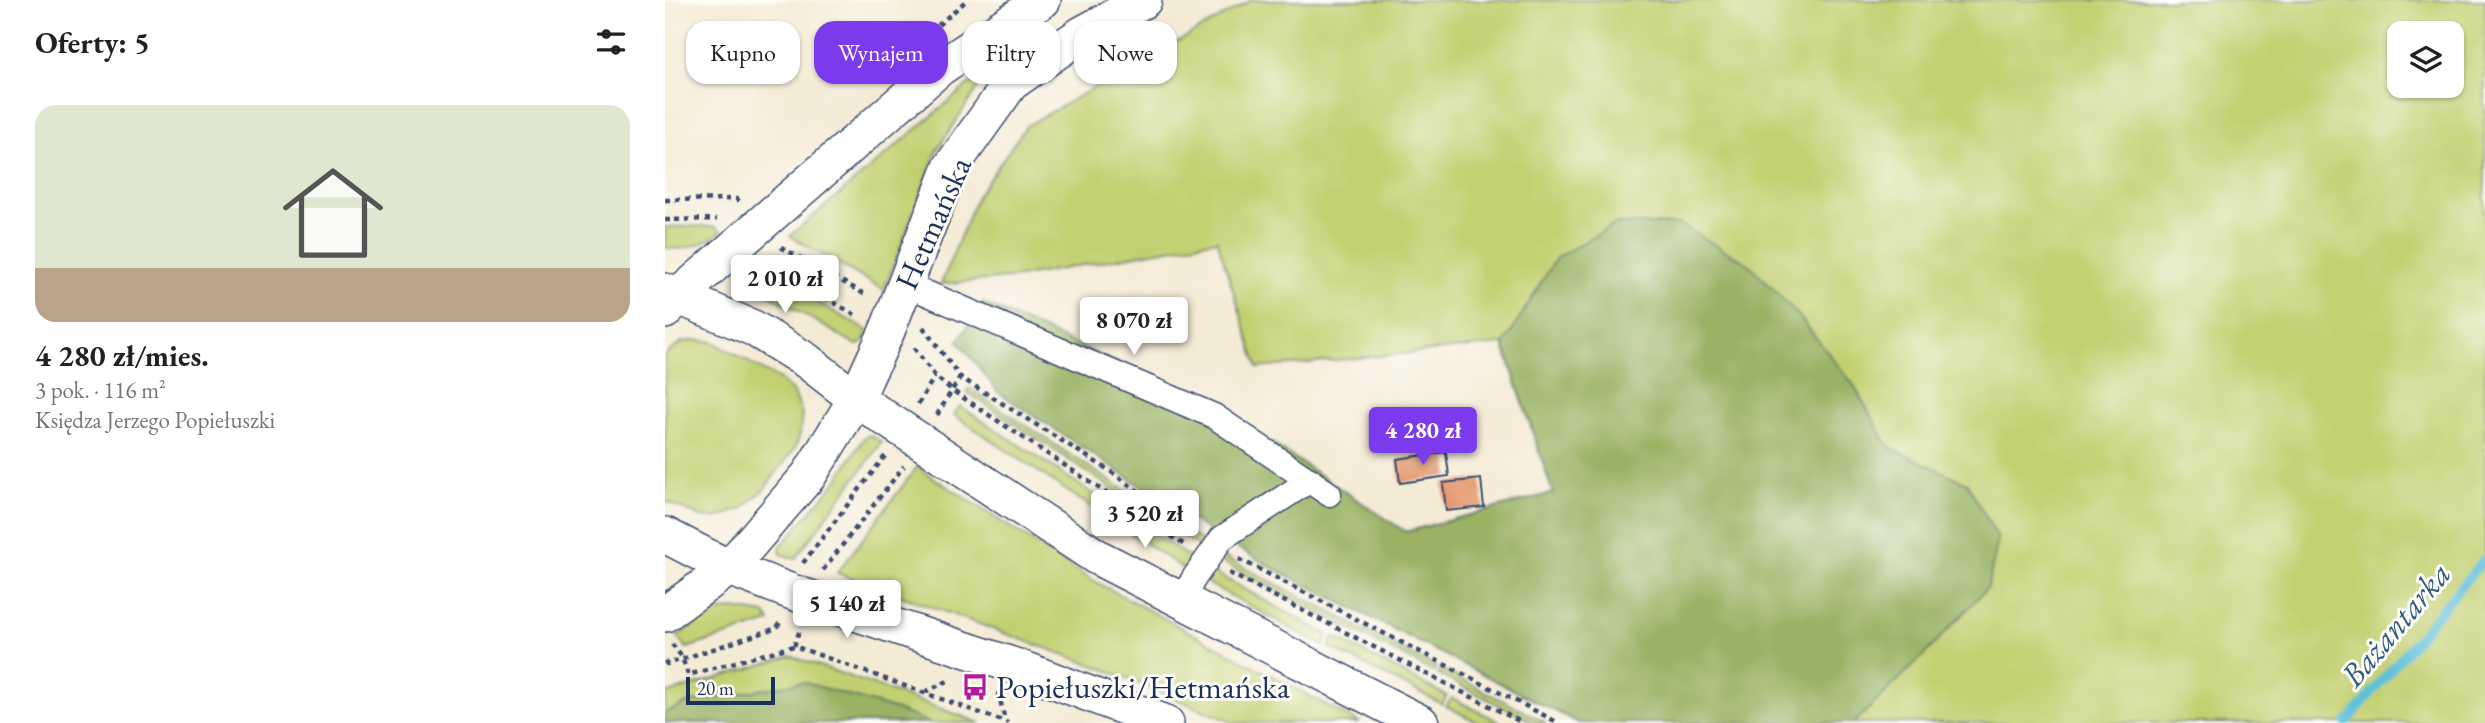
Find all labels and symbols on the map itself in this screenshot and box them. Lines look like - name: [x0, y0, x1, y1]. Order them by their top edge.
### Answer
- street label: Hetmańska: [885, 150, 981, 296]
- pin: 2 010 zł: [713, 256, 857, 315]
- pin: 8 070 zł: [1062, 298, 1206, 357]
- pin: 4 280 zł: [1351, 407, 1495, 467]
- pin: 3 520 zł: [1073, 490, 1217, 550]
- water label: Bażantarka: [2330, 553, 2460, 696]
- pin: 5 140 zł: [775, 580, 919, 640]
- place label: Popiełuszki/Hetmańska: [996, 666, 1290, 708]
- bus stop icon: Popiełuszki/Hetmańska: [960, 672, 990, 702]
- scale bar: [686, 674, 775, 706]

